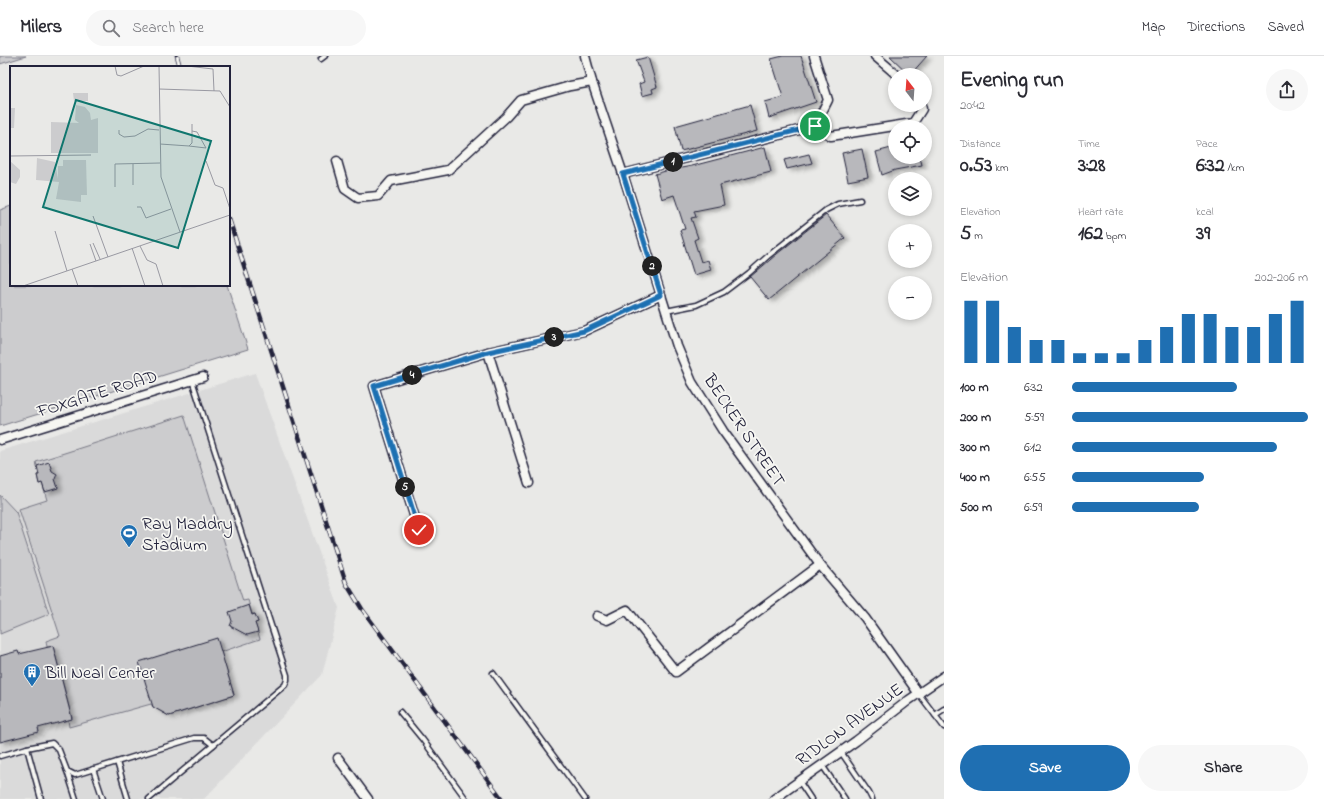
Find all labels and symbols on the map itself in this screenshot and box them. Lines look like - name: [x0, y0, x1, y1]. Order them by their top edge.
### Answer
- inset map: [10, 66, 230, 286]
- north arrow: [888, 68, 932, 112]
- pin: [798, 109, 832, 143]
- pin: 1: [663, 152, 683, 172]
- pin: 2: [642, 256, 662, 276]
- pin: 3: [544, 327, 564, 347]
- street label: FOXGATE ROAD: [33, 364, 161, 426]
- pin: 4: [402, 365, 422, 385]
- street label: BECKER STREET: [695, 369, 791, 493]
- pin: 5: [395, 477, 415, 497]
- place label: Ray Maddry Stadium: [142, 512, 233, 559]
- pin: [402, 513, 436, 547]
- sports icon: Ray Maddry Stadium: [119, 523, 139, 548]
- place label: Bill Neal Center: [44, 661, 155, 687]
- building icon: Bill Neal Center: [22, 662, 42, 687]
- street label: RIDLON AVENUE: [791, 678, 909, 774]

